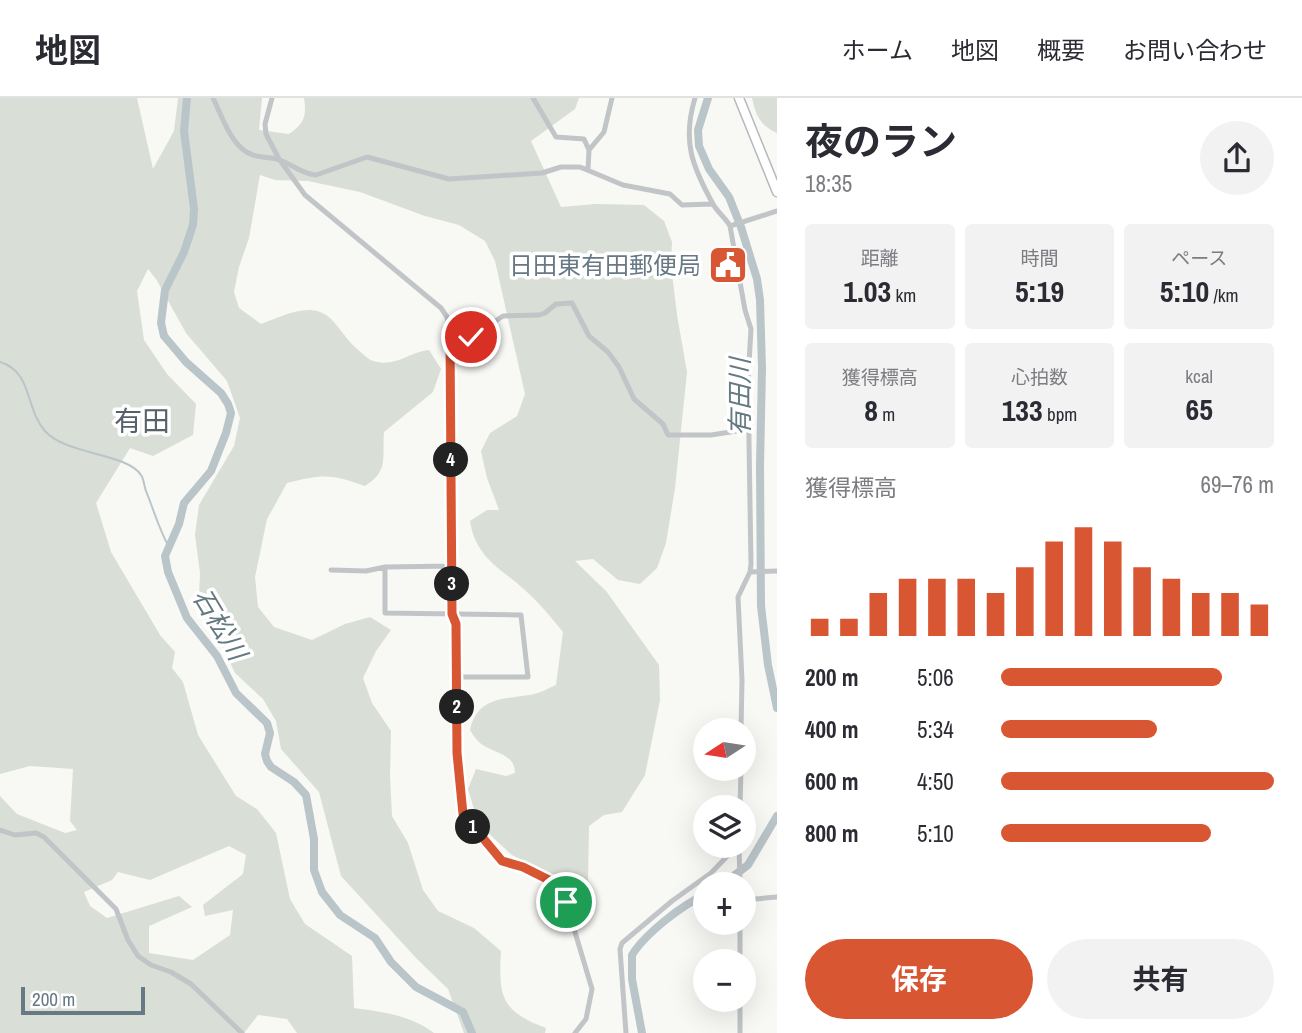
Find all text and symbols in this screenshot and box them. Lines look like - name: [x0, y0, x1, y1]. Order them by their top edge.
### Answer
- text: 地図: [35, 28, 101, 72]
- text: ホーム: [842, 34, 913, 66]
- text: 地図: [951, 34, 999, 66]
- text: 概要: [1037, 34, 1085, 66]
- text: お問い合わせ: [1123, 34, 1267, 66]
- text: 夜のラン: [805, 116, 957, 167]
- button: share: [1200, 121, 1274, 195]
- text: 18:35: [805, 168, 852, 199]
- public building icon: 日田東有田郵便局: [707, 244, 749, 286]
- text: 距離: [861, 245, 899, 271]
- text: 時間: [1020, 245, 1059, 271]
- text: ペース: [1171, 245, 1227, 271]
- place label: 日田東有田郵便局: [509, 249, 701, 281]
- text: 1.03: [843, 271, 891, 311]
- text: 5:19: [1015, 271, 1064, 311]
- text: 5:10: [1160, 271, 1209, 311]
- text: km: [891, 282, 916, 308]
- text: /km: [1209, 282, 1239, 308]
- pin: [441, 307, 501, 367]
- icon: check: [452, 318, 490, 356]
- water label: 有田川: [722, 355, 757, 436]
- text: kcal: [1185, 363, 1213, 389]
- text: 獲得標高: [842, 364, 918, 390]
- text: 心拍数: [1011, 364, 1068, 390]
- text: 65: [1185, 389, 1213, 429]
- text: 8: [864, 390, 878, 430]
- text: 133: [1002, 390, 1043, 430]
- text: m: [878, 401, 895, 427]
- text: bpm: [1043, 401, 1077, 427]
- district label: 有田: [114, 402, 170, 440]
- pin: 4: [434, 442, 468, 478]
- text: 4: [446, 446, 455, 472]
- text: 69–76 m: [1201, 469, 1274, 500]
- text: 獲得標高: [805, 472, 897, 503]
- pin: 3: [434, 566, 470, 602]
- text: 3: [447, 570, 456, 596]
- water label: 石松川: [185, 582, 257, 669]
- text: 200 m: [805, 662, 858, 693]
- text: 5:06: [917, 662, 954, 693]
- pin: 2: [440, 690, 475, 724]
- text: 2: [452, 693, 461, 719]
- text: 400 m: [805, 714, 858, 745]
- text: 5:34: [917, 714, 954, 745]
- north arrow: [693, 718, 756, 780]
- map controls: [693, 718, 756, 1012]
- text: 600 m: [805, 766, 858, 797]
- text: 4:50: [917, 766, 954, 797]
- button: layers: [693, 795, 756, 858]
- pin: 1: [456, 810, 490, 844]
- text: 1: [468, 813, 477, 839]
- text: 800 m: [805, 818, 858, 849]
- text: 5:10: [917, 818, 954, 849]
- pin: [536, 872, 596, 932]
- button: +: [693, 872, 756, 935]
- icon: arrive: [547, 883, 585, 921]
- button: 保存: [805, 939, 1033, 1019]
- button: 共有: [1047, 939, 1274, 1019]
- button: −: [693, 949, 756, 1012]
- scale bar: [21, 984, 145, 1016]
- text: 200 m: [32, 986, 75, 1012]

